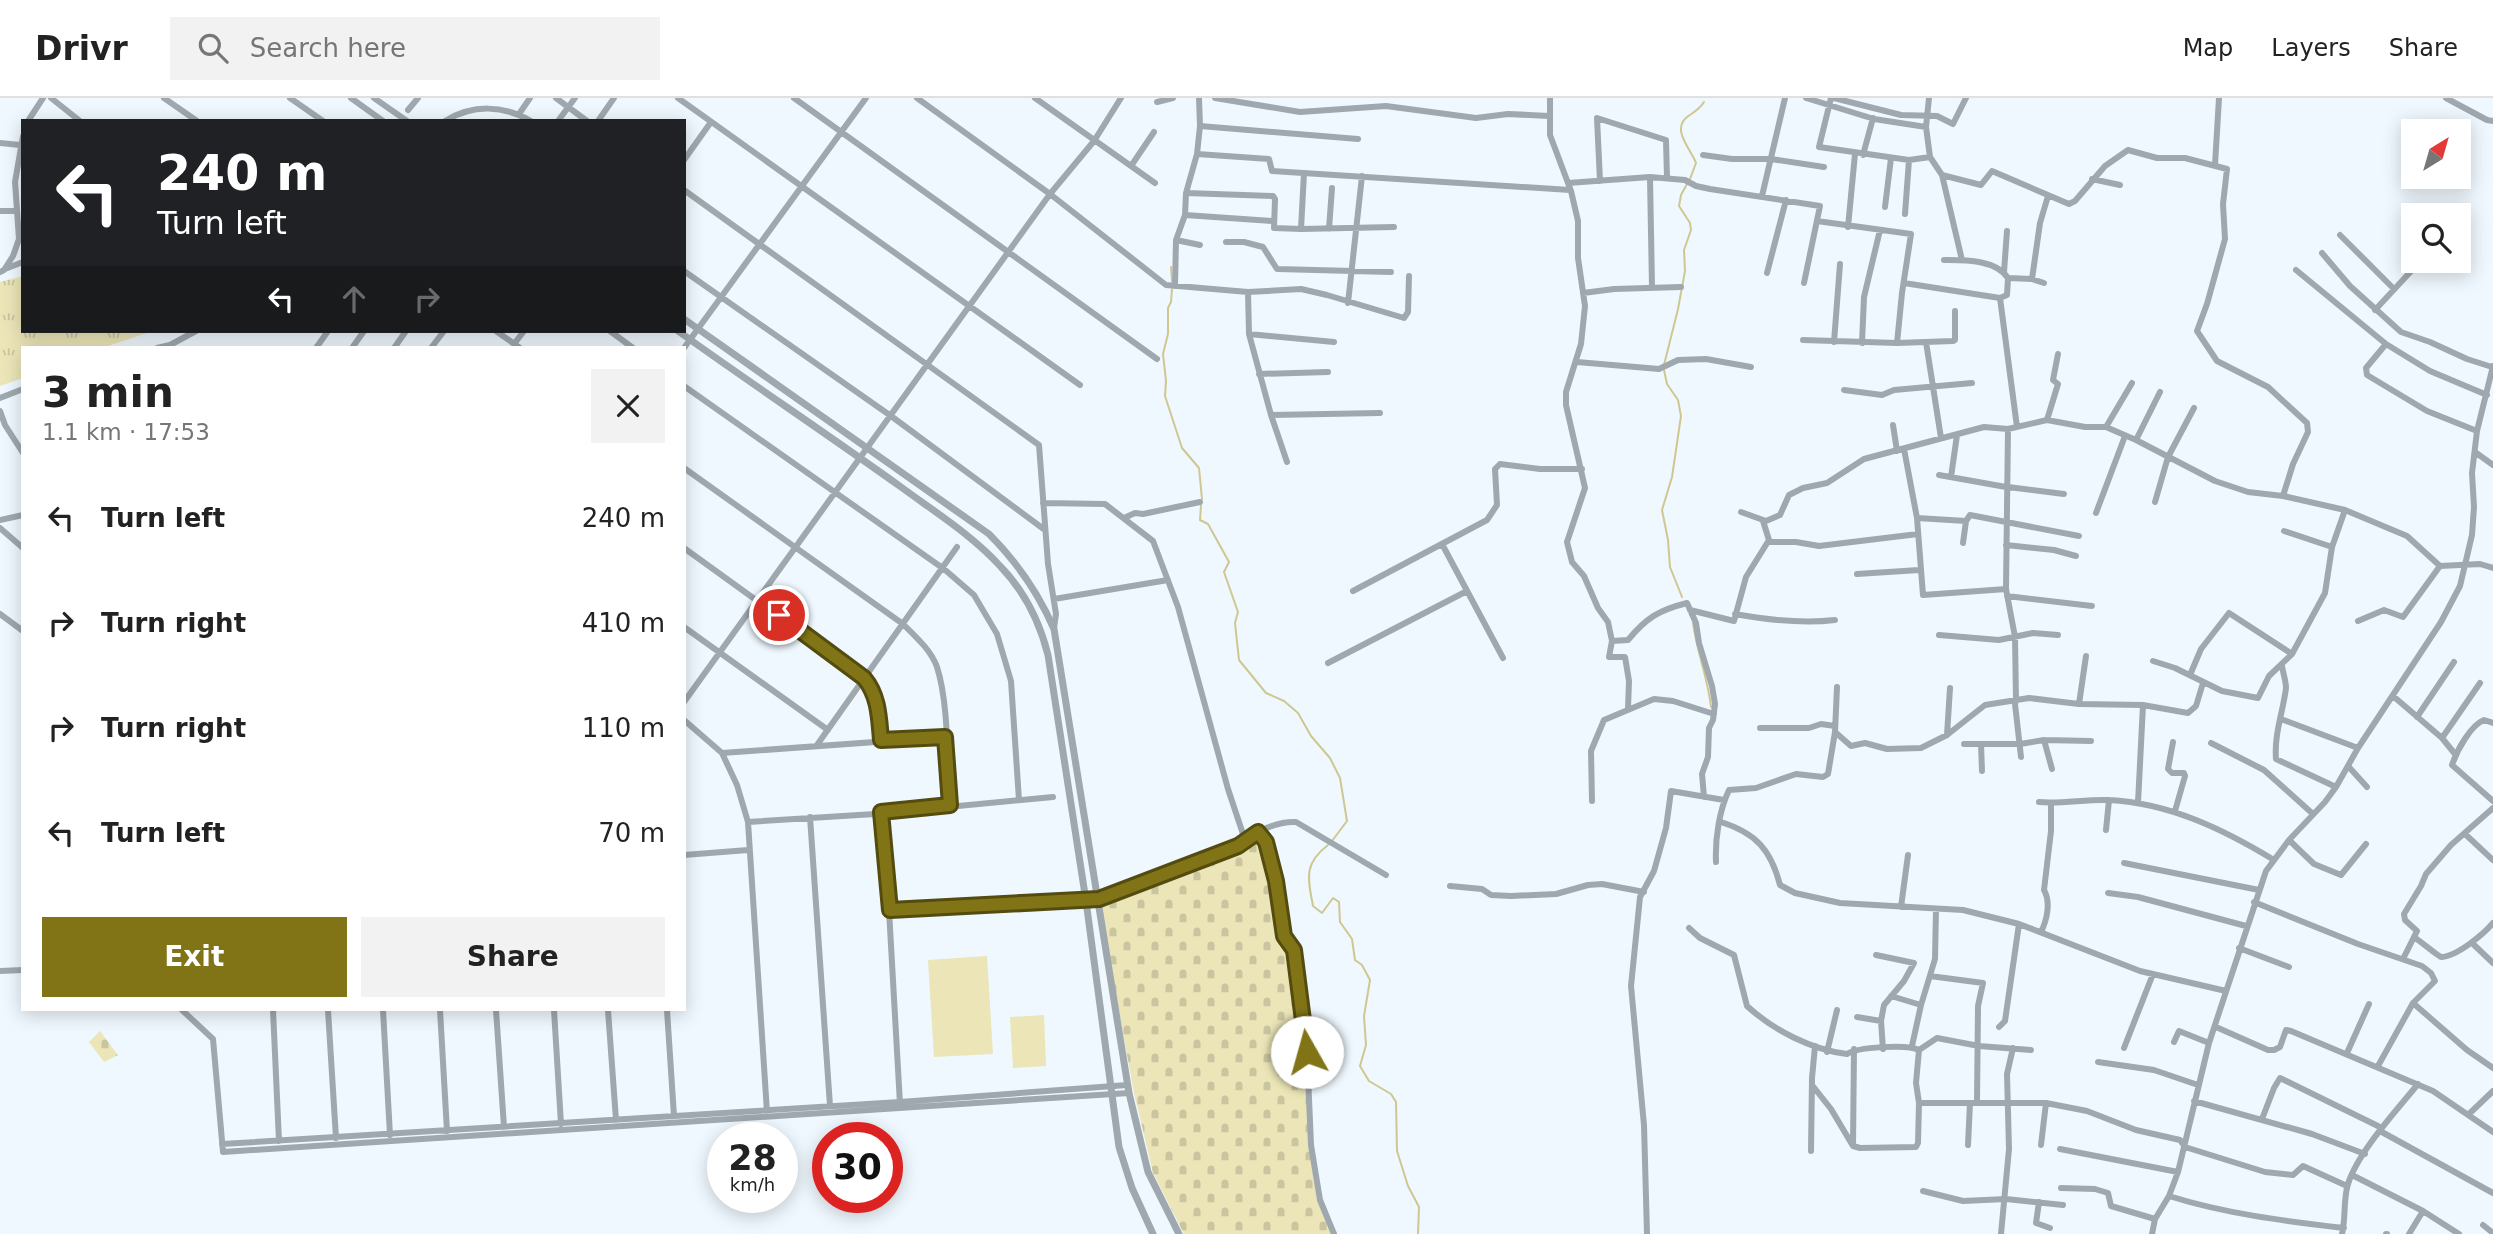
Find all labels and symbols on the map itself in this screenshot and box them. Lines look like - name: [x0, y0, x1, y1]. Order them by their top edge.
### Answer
- north arrow: [2401, 119, 2471, 189]
- pin: [749, 585, 809, 645]
- position arrow: [1270, 1015, 1344, 1089]
- speed limit sign: 30: [812, 1122, 903, 1213]

